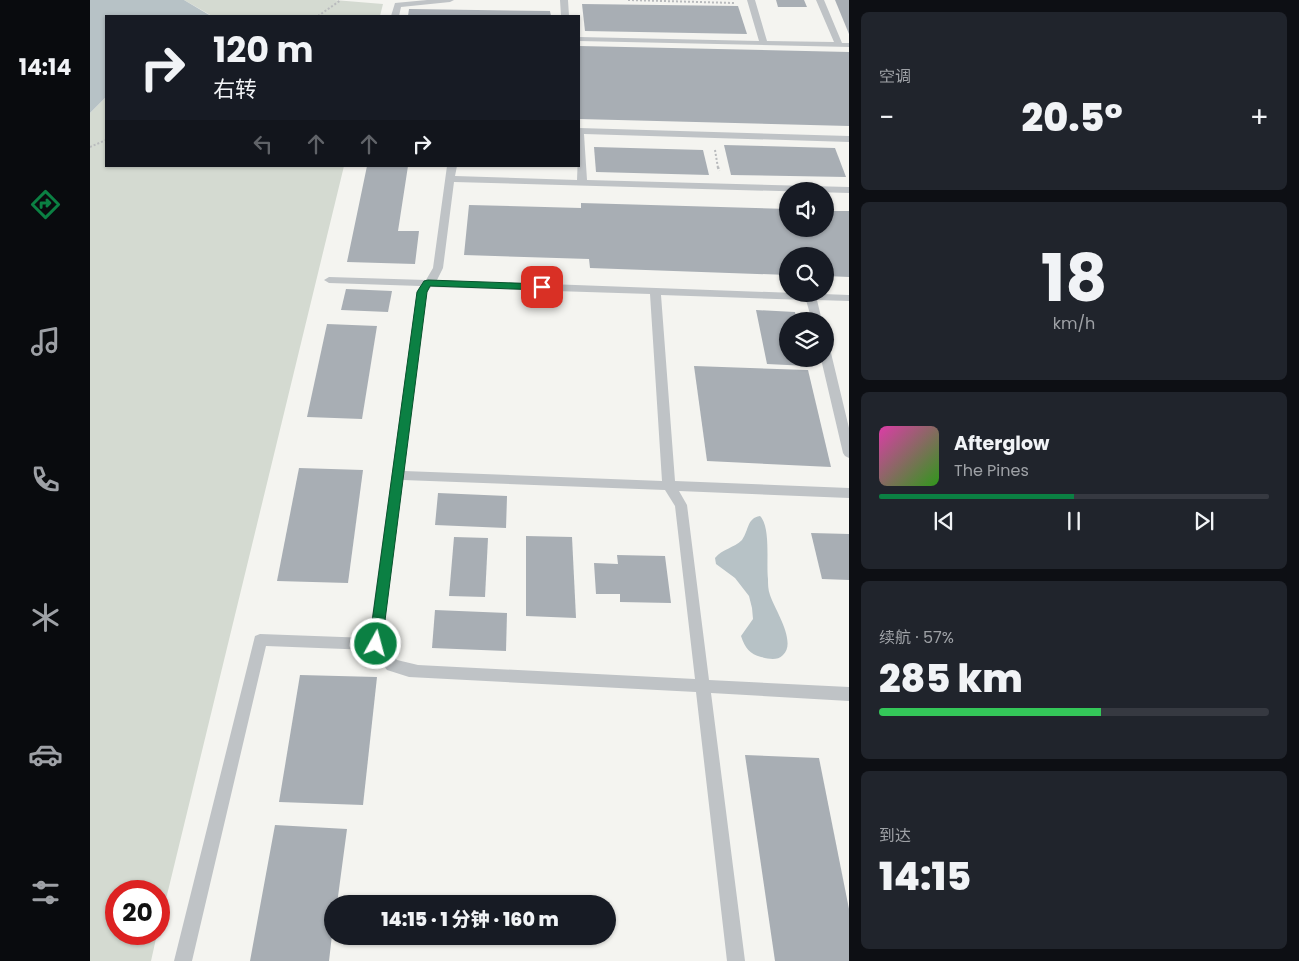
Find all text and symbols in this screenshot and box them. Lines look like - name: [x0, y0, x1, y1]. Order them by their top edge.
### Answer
- text: 120 m: [213, 25, 313, 74]
- icon: right: [130, 35, 195, 100]
- text: 14:14: [19, 52, 71, 83]
- text: 空调: [879, 65, 911, 88]
- text: 右转: [213, 74, 257, 105]
- text: 20.5°: [1022, 91, 1123, 144]
- text: −: [879, 98, 894, 137]
- text: +: [1250, 98, 1269, 137]
- icon: left: [249, 130, 277, 158]
- icon: ahead: [302, 130, 330, 158]
- icon: ahead: [355, 130, 383, 158]
- icon: right: [408, 130, 436, 158]
- map controls: [779, 182, 834, 367]
- button: sound: [779, 182, 834, 237]
- icon: directions: [28, 187, 63, 222]
- text: 18: [1041, 233, 1107, 324]
- button: search: [779, 247, 834, 302]
- pin: [521, 266, 563, 308]
- icon: arrive: [528, 273, 556, 301]
- button: layers: [779, 312, 834, 367]
- text: km/h: [1053, 312, 1095, 335]
- icon: music: [28, 324, 63, 359]
- text: Afterglow: [954, 430, 1049, 457]
- text: The Pines: [954, 459, 1029, 482]
- icon: phone: [28, 462, 63, 497]
- icon: previous: [930, 507, 958, 535]
- icon: pause: [1060, 507, 1088, 535]
- icon: next: [1190, 507, 1218, 535]
- icon: climate: [28, 600, 63, 635]
- position arrow: [349, 617, 401, 669]
- text: 续航 · 57%: [879, 626, 954, 649]
- text: 285 km: [879, 652, 1023, 705]
- icon: car: [28, 737, 63, 772]
- text: 到达: [879, 824, 911, 847]
- text: 14:15: [879, 850, 971, 903]
- icon: filters: [28, 875, 63, 910]
- speed limit sign: 20: [105, 880, 170, 945]
- text: 14:15 · 1 分钟 · 160 m: [381, 906, 559, 933]

